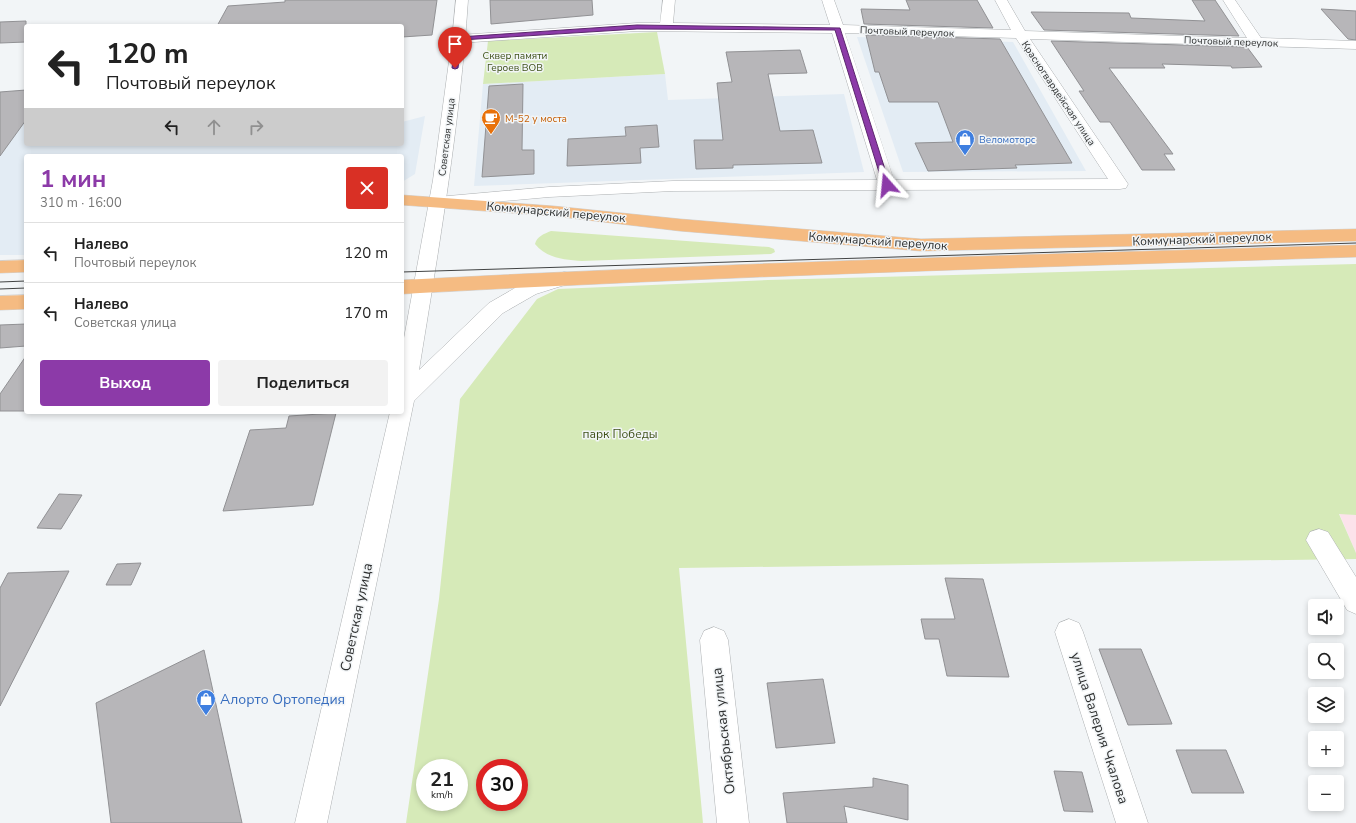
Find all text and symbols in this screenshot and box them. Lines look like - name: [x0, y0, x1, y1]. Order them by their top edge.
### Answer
- street label: Почтовый переулок: [860, 23, 955, 41]
- pin: [438, 27, 472, 68]
- icon: arrive: [444, 33, 466, 55]
- street label: Почтовый переулок: [1184, 33, 1279, 51]
- text: 120 m: [106, 35, 189, 73]
- street label: Красногвардейская улица: [1018, 38, 1099, 149]
- icon: left: [40, 40, 92, 92]
- park label: Сквер памяти Героев ВОВ: [483, 49, 548, 75]
- text: Почтовый переулок: [106, 71, 275, 95]
- street label: Советская улица: [435, 97, 459, 177]
- cafe icon: М-52 у моста: [480, 107, 502, 135]
- place label: М-52 у моста: [505, 112, 567, 126]
- icon: left: [161, 116, 183, 138]
- icon: ahead: [203, 116, 225, 138]
- icon: right: [245, 116, 267, 138]
- shop icon: Веломоторс: [954, 128, 976, 156]
- place label: Веломоторс: [979, 133, 1036, 147]
- text: 1 мин: [40, 163, 106, 195]
- position arrow: [866, 164, 908, 206]
- button: close: [346, 167, 388, 209]
- text: 310 m · 16:00: [40, 194, 122, 212]
- street label: Коммунарский переулок: [486, 198, 627, 226]
- street label: Коммунарский переулок: [808, 228, 949, 254]
- street label: Коммунарский переулок: [1132, 229, 1273, 249]
- text: Налево: [74, 234, 129, 254]
- icon: left: [40, 242, 62, 264]
- text: 120 m: [344, 243, 388, 263]
- text: Почтовый переулок: [74, 254, 196, 272]
- text: Налево: [74, 294, 129, 314]
- icon: left: [40, 302, 62, 324]
- text: 170 m: [344, 303, 388, 323]
- text: Советская улица: [74, 314, 176, 332]
- button: Выход: [40, 360, 210, 406]
- button: Поделиться: [218, 360, 388, 406]
- park label: парк Победы: [582, 426, 658, 442]
- street label: Советская улица: [336, 561, 377, 673]
- map controls: [1308, 599, 1344, 811]
- button: sound: [1308, 599, 1344, 635]
- button: search: [1308, 643, 1344, 679]
- street label: улица Валерия Чкалова: [1066, 650, 1133, 806]
- street label: Октябрьская улица: [707, 667, 740, 795]
- button: layers: [1308, 687, 1344, 723]
- shop icon: Алорто Ортопедия: [195, 688, 217, 716]
- place label: Алорто Ортопедия: [220, 690, 345, 709]
- button: +: [1308, 731, 1344, 767]
- speed limit sign: 30: [476, 759, 528, 811]
- text: 21: [430, 766, 454, 793]
- button: −: [1308, 775, 1344, 811]
- text: km/h: [431, 788, 453, 802]

